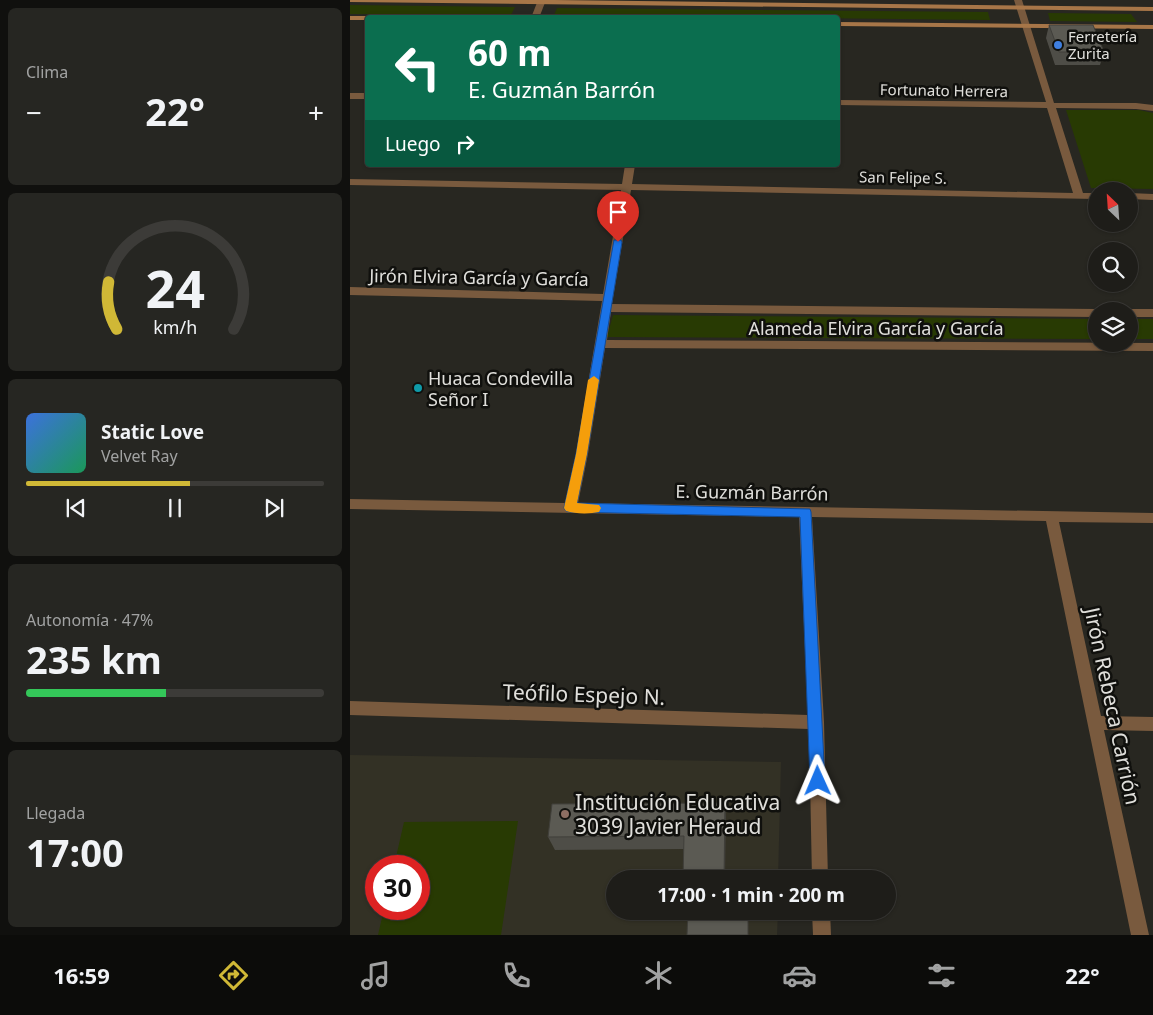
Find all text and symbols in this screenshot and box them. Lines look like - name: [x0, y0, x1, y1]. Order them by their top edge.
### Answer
- place label: Ferretería Zurita: [1068, 26, 1137, 63]
- text: 60 m: [468, 29, 551, 76]
- icon: left: [385, 35, 450, 100]
- marker: Ferretería Zurita: [1052, 39, 1064, 51]
- text: Clima: [26, 61, 68, 83]
- text: E. Guzmán Barrón: [468, 74, 655, 104]
- street label: Fortunato Herrera: [880, 79, 1008, 101]
- text: 22°: [145, 85, 205, 137]
- text: −: [26, 93, 42, 131]
- text: +: [308, 93, 324, 131]
- icon: right: [451, 130, 479, 158]
- text: Luego: [385, 131, 441, 157]
- street label: San Felipe S.: [859, 166, 947, 188]
- north arrow: [1088, 182, 1138, 232]
- map controls: [1088, 182, 1138, 352]
- pin: [597, 191, 639, 242]
- icon: arrive: [604, 198, 632, 226]
- button: search: [1088, 242, 1138, 292]
- text: 24: [145, 252, 205, 323]
- street label: Jirón Elvira García y García: [367, 263, 589, 291]
- button: layers: [1088, 302, 1138, 352]
- text: km/h: [153, 315, 197, 339]
- street label: Alameda Elvira García y García: [748, 316, 1004, 340]
- place label: Huaca Condevilla Señor I: [428, 366, 573, 411]
- marker: Huaca Condevilla Señor I: [412, 382, 424, 394]
- text: Static Love: [101, 419, 204, 445]
- text: Velvet Ray: [101, 445, 178, 467]
- street label: E. Guzmán Barrón: [675, 479, 829, 505]
- icon: previous: [62, 494, 90, 522]
- icon: pause: [161, 494, 189, 522]
- icon: next: [260, 494, 288, 522]
- street label: Jirón Rebeca Carrión: [1078, 603, 1148, 807]
- text: Autonomía · 47%: [26, 609, 153, 631]
- text: 235 km: [26, 633, 162, 685]
- street label: Teófilo Espejo N.: [502, 677, 666, 711]
- position arrow: [791, 754, 843, 806]
- place label: Institución Educativa 3039 Javier Heraud: [575, 788, 780, 840]
- text: Llegada: [26, 802, 85, 824]
- marker: Institución Educativa 3039 Javier Heraud: [559, 808, 571, 820]
- text: 17:00: [26, 826, 124, 878]
- speed limit sign: 30: [365, 855, 430, 920]
- text: 17:00 · 1 min · 200 m: [657, 882, 845, 908]
- icon: directions: [216, 958, 251, 993]
- icon: music: [358, 958, 393, 993]
- icon: phone: [499, 958, 534, 993]
- icon: climate: [641, 958, 676, 993]
- icon: car: [782, 958, 817, 993]
- icon: filters: [924, 958, 959, 993]
- text: 16:59: [53, 960, 110, 990]
- text: 22°: [1065, 960, 1100, 990]

